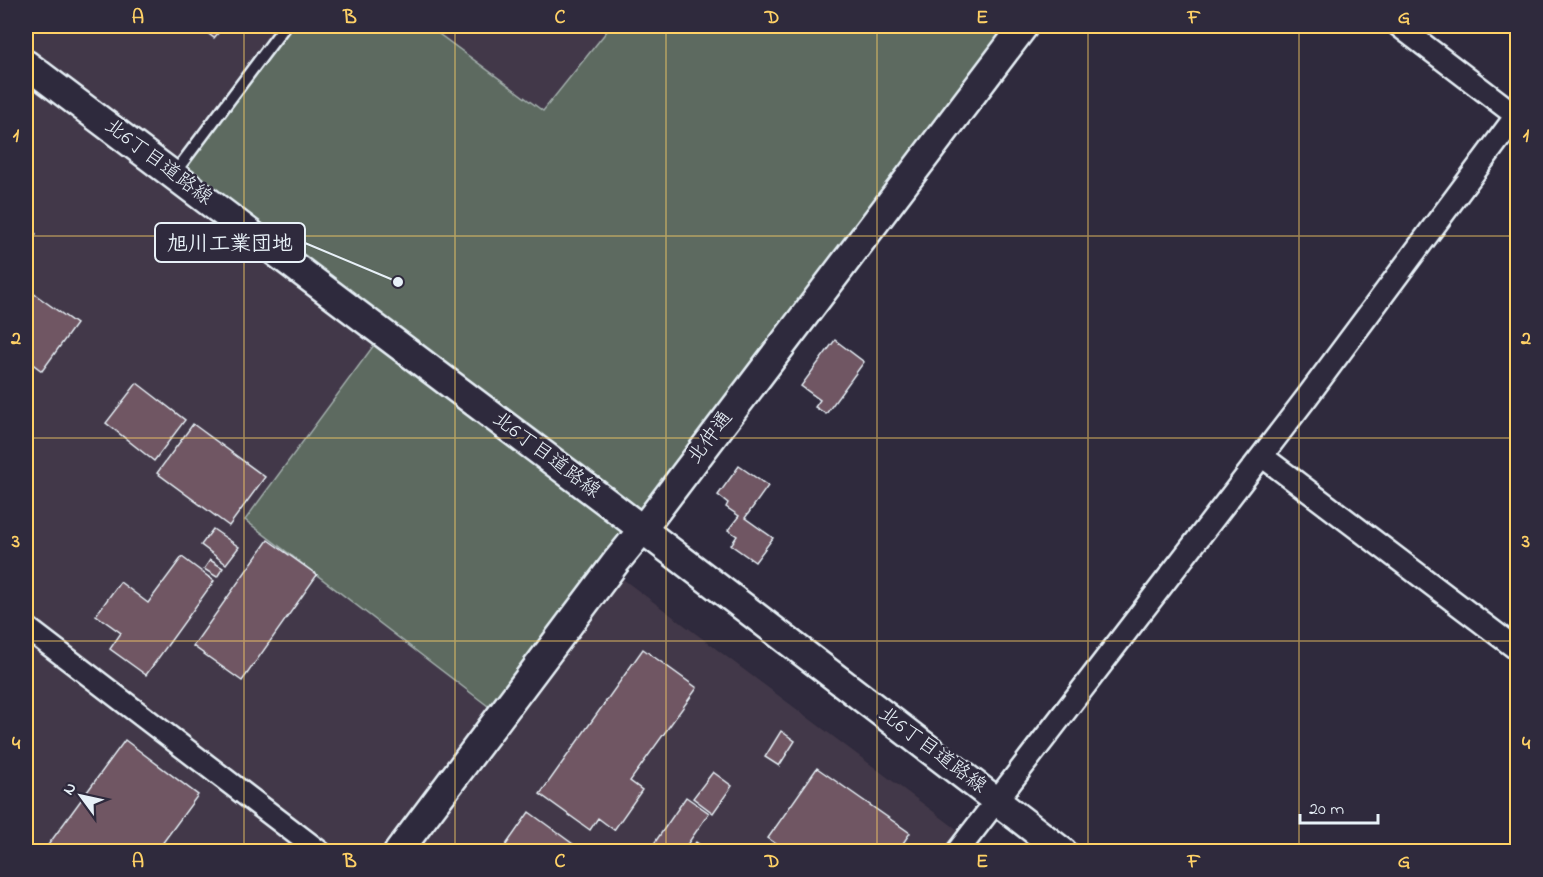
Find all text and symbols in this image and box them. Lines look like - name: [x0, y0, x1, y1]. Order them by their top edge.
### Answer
- text: A: [132, 4, 144, 33]
- text: B: [342, 4, 357, 33]
- text: C: [555, 4, 566, 33]
- text: D: [764, 4, 779, 33]
- text: E: [976, 4, 988, 33]
- text: F: [1187, 4, 1201, 33]
- text: G: [1398, 4, 1411, 33]
- street label: 北6丁目道路線: [98, 113, 218, 213]
- text: 1: [13, 122, 20, 151]
- text: 1: [1523, 122, 1530, 151]
- callout: 旭川工業団地: [155, 223, 305, 262]
- text: 旭川工業団地: [167, 230, 293, 260]
- text: 2: [10, 325, 21, 354]
- text: 2: [1520, 325, 1531, 354]
- street label: 北仲通: [681, 405, 741, 471]
- street label: 北6丁目道路線: [486, 406, 606, 506]
- text: 3: [11, 528, 20, 557]
- text: 3: [1521, 528, 1530, 557]
- street label: 北6丁目道路線: [872, 701, 992, 801]
- text: 4: [12, 730, 21, 759]
- text: 4: [1522, 730, 1531, 759]
- north arrow: [51, 766, 111, 826]
- text: N: [57, 778, 83, 800]
- scale bar: [1300, 787, 1378, 825]
- text: 20 m: [1309, 797, 1344, 823]
- text: A: [132, 848, 144, 877]
- text: B: [342, 848, 357, 877]
- text: C: [555, 848, 566, 877]
- text: D: [764, 848, 779, 877]
- text: E: [976, 848, 988, 877]
- text: F: [1187, 848, 1201, 877]
- text: G: [1398, 848, 1411, 877]

